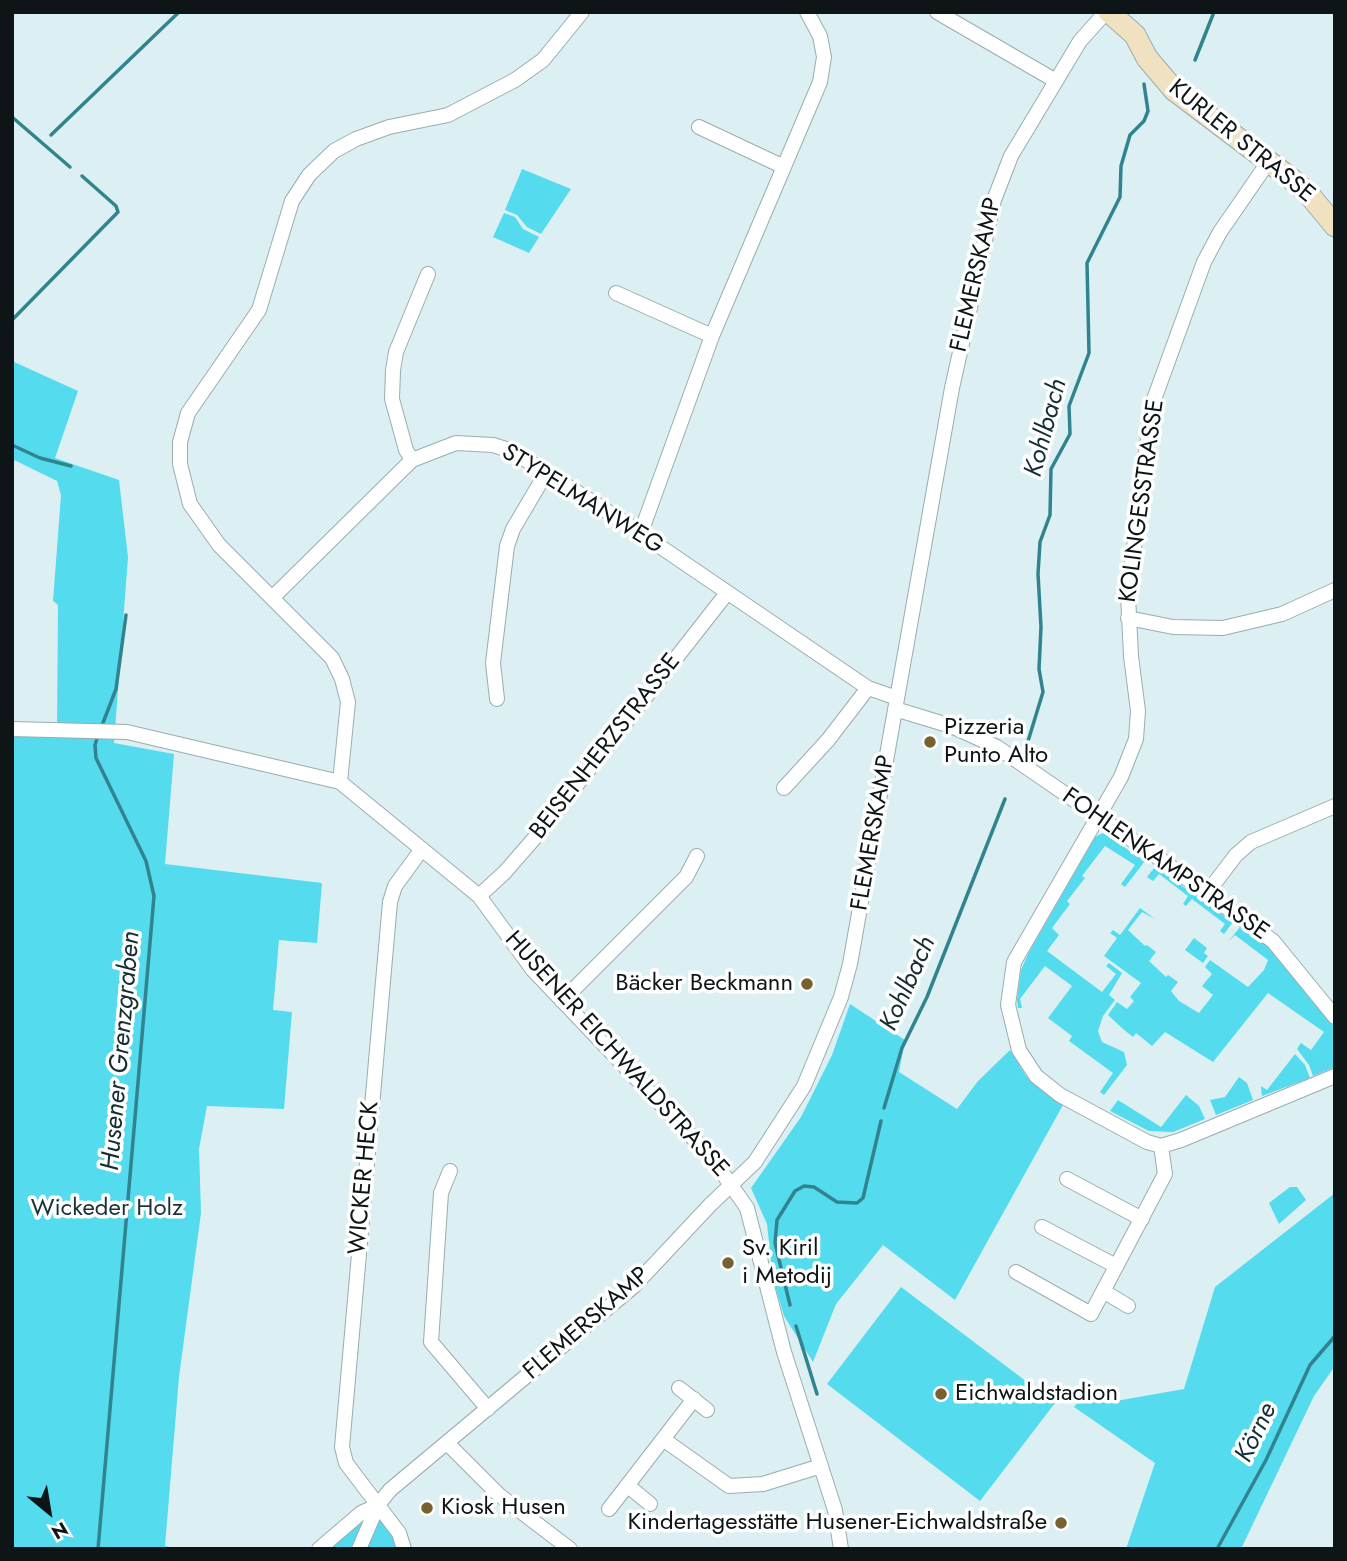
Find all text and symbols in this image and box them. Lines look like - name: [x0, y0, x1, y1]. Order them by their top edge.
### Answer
- street label: KURLER STRASSE: [1162, 74, 1320, 210]
- street label: FLEMERSKAMP: [945, 195, 1009, 355]
- water label: Kohlbach: [1019, 376, 1075, 480]
- street label: KOLINGESSTRASSE: [1114, 398, 1172, 604]
- street label: STYPELMANWEG: [496, 439, 668, 561]
- street label: BEISENHERZSTRASSE: [525, 649, 687, 845]
- place label: Pizzeria Punto Alto: [944, 714, 1048, 770]
- marker: Pizzeria Punto Alto: [922, 734, 938, 750]
- street label: FLEMERSKAMP: [846, 753, 902, 913]
- street label: FOHLENKAMPSTRASSE: [1056, 783, 1274, 947]
- street label: HUSENER EICHWALDSTRASSE: [498, 926, 734, 1184]
- water label: Husener Grenzgraben: [96, 930, 148, 1172]
- water label: Kohlbach: [874, 932, 944, 1036]
- place label: Bäcker Beckmann: [615, 970, 793, 998]
- marker: Bäcker Beckmann: [799, 976, 815, 992]
- street label: WICKER HECK: [344, 1100, 386, 1256]
- park label: Wickeder Holz: [31, 1195, 183, 1223]
- place label: Sv. Kiril i Metodij: [742, 1235, 832, 1291]
- marker: Sv. Kiril i Metodij: [720, 1255, 736, 1271]
- street label: FLEMERSKAMP: [518, 1262, 656, 1386]
- place label: Eichwaldstadion: [955, 1380, 1118, 1408]
- marker: Eichwaldstadion: [933, 1386, 949, 1402]
- water label: Körne: [1229, 1398, 1285, 1468]
- north arrow: [14, 1477, 84, 1547]
- place label: Kiosk Husen: [441, 1494, 566, 1522]
- marker: Kiosk Husen: [419, 1500, 435, 1516]
- place label: Kindertagesstätte Husener-Eichwaldstraße: [628, 1509, 1047, 1537]
- text: N: [46, 1515, 73, 1546]
- marker: Kindertagesstätte Husener-Eichwaldstraße: [1053, 1515, 1069, 1531]

